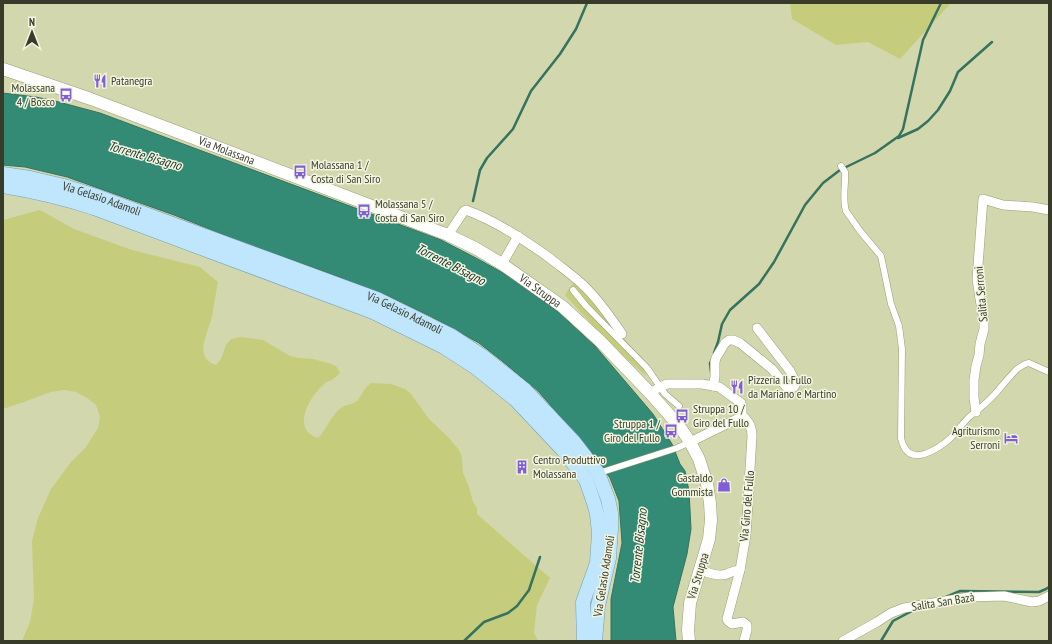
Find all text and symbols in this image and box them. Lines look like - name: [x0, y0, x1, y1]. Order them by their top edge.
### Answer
- north arrow: [12, 12, 52, 52]
- text: N: [29, 15, 35, 29]
- restaurant icon: Patanegra: [92, 73, 108, 89]
- place label: Patanegra: [111, 73, 153, 88]
- place label: Molassana 4 / Bosco: [12, 80, 55, 109]
- bus stop icon: Molassana 4 / Bosco: [58, 87, 74, 103]
- street label: Via Molassana: [196, 132, 257, 168]
- water label: Torrente Bisagno: [106, 137, 185, 174]
- place label: Molassana 1 / Costa di San Siro: [311, 157, 380, 186]
- bus stop icon: Molassana 1 / Costa di San Siro: [292, 164, 308, 180]
- street label: Via Gelasio Adamoli: [60, 178, 143, 219]
- place label: Molassana 5 / Costa di San Siro: [375, 196, 444, 225]
- bus stop icon: Molassana 5 / Costa di San Siro: [356, 203, 372, 219]
- water label: Torrente Bisagno: [413, 240, 489, 290]
- street label: Salita Serroni: [971, 266, 990, 322]
- street label: Via Struppa: [516, 270, 564, 310]
- street label: Via Gelasio Adamoli: [364, 288, 445, 337]
- place label: Pizzeria Il Fullo da Mariano e Martino: [748, 372, 837, 401]
- restaurant icon: Pizzeria Il Fullo da Mariano e Martino: [729, 379, 745, 395]
- place label: Struppa 10 / Giro del Fullo: [693, 401, 749, 430]
- bus stop icon: Struppa 10 / Giro del Fullo: [674, 408, 690, 424]
- place label: Struppa 1 / Giro del Fullo: [604, 416, 660, 445]
- bus stop icon: Struppa 1 / Giro del Fullo: [663, 423, 679, 439]
- place label: Agriturismo Serroni: [952, 423, 1000, 452]
- hotel icon: Agriturismo Serroni: [1003, 430, 1019, 446]
- place label: Centro Produttivo Molassana: [533, 452, 606, 481]
- building icon: Centro Produttivo Molassana: [514, 459, 530, 475]
- place label: Gastaldo Gommista: [672, 470, 713, 499]
- street label: Via Giro del Fullo: [736, 470, 757, 543]
- shop icon: Gastaldo Gommista: [716, 477, 732, 493]
- water label: Torrente Bisagno: [626, 506, 651, 584]
- street label: Via Gelasio Adamoli: [590, 534, 617, 619]
- street label: Via Struppa: [683, 551, 712, 602]
- street label: Salita San Bazà: [910, 589, 976, 614]

